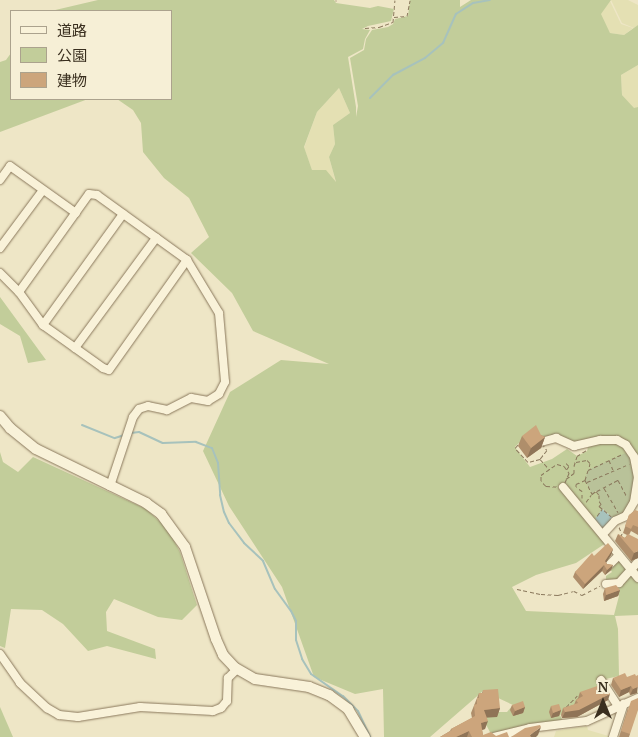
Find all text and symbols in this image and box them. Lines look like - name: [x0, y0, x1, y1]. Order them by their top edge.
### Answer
- legend: [10, 10, 172, 100]
- text: 道路: [57, 20, 87, 40]
- text: 公園: [57, 45, 87, 65]
- text: 建物: [57, 70, 87, 90]
- north arrow: [578, 677, 628, 727]
- text: N: [598, 677, 608, 696]

